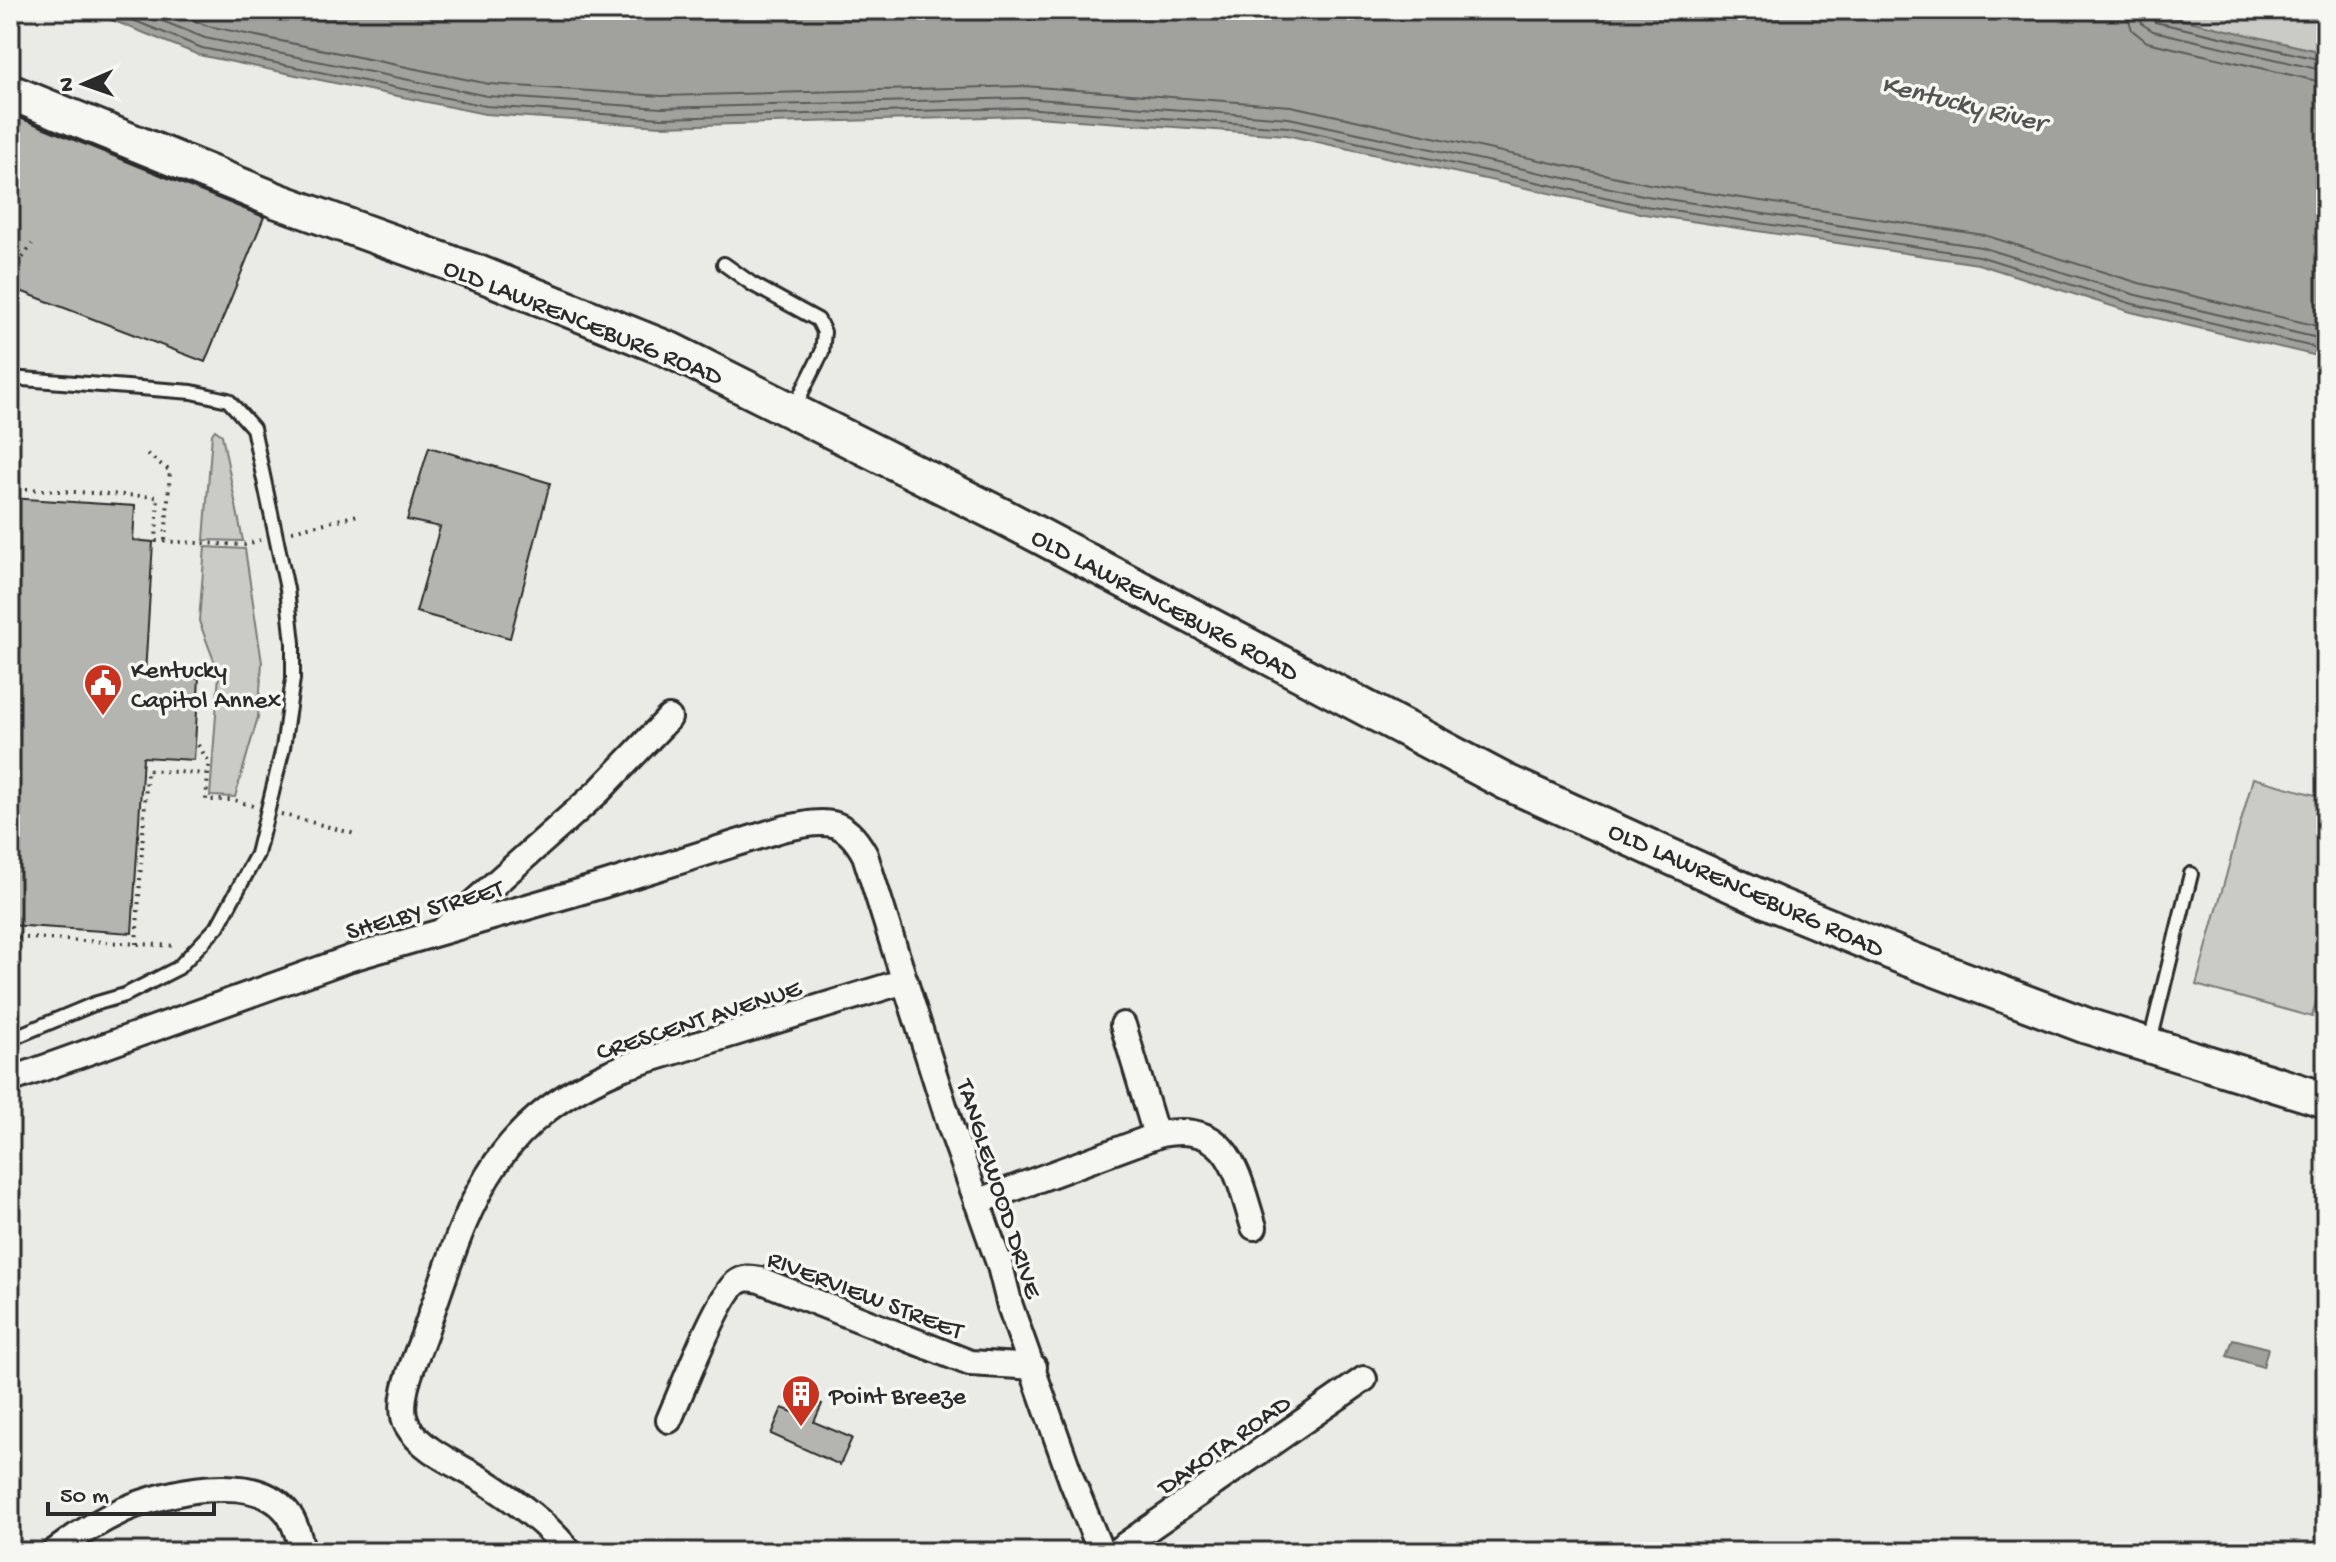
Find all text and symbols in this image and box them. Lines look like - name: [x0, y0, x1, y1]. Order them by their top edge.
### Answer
- north arrow: [44, 44, 124, 124]
- water label: Kentucky River: [1878, 69, 2053, 143]
- text: N: [55, 77, 81, 92]
- street label: OLD LAWRENCEBURG ROAD: [438, 254, 726, 394]
- street label: OLD LAWRENCEBURG ROAD: [1025, 523, 1303, 691]
- place label: Kentucky Capitol Annex: [131, 657, 281, 718]
- public building icon: Kentucky Capitol Annex: [82, 662, 124, 717]
- street label: OLD LAWRENCEBURG ROAD: [1603, 817, 1888, 967]
- street label: SHELBY STREET: [343, 875, 508, 950]
- street label: CRESCENT AVENUE: [593, 974, 806, 1070]
- street label: TANGLEWOOD DRIVE: [946, 1074, 1047, 1304]
- street label: RIVERVIEW STREET: [762, 1246, 968, 1349]
- building icon: Point Breeze: [780, 1373, 822, 1428]
- place label: Point Breeze: [828, 1383, 966, 1414]
- street label: DAKOTA ROAD: [1151, 1389, 1298, 1505]
- scale bar: [48, 1466, 214, 1516]
- text: 50 m: [60, 1483, 109, 1512]

